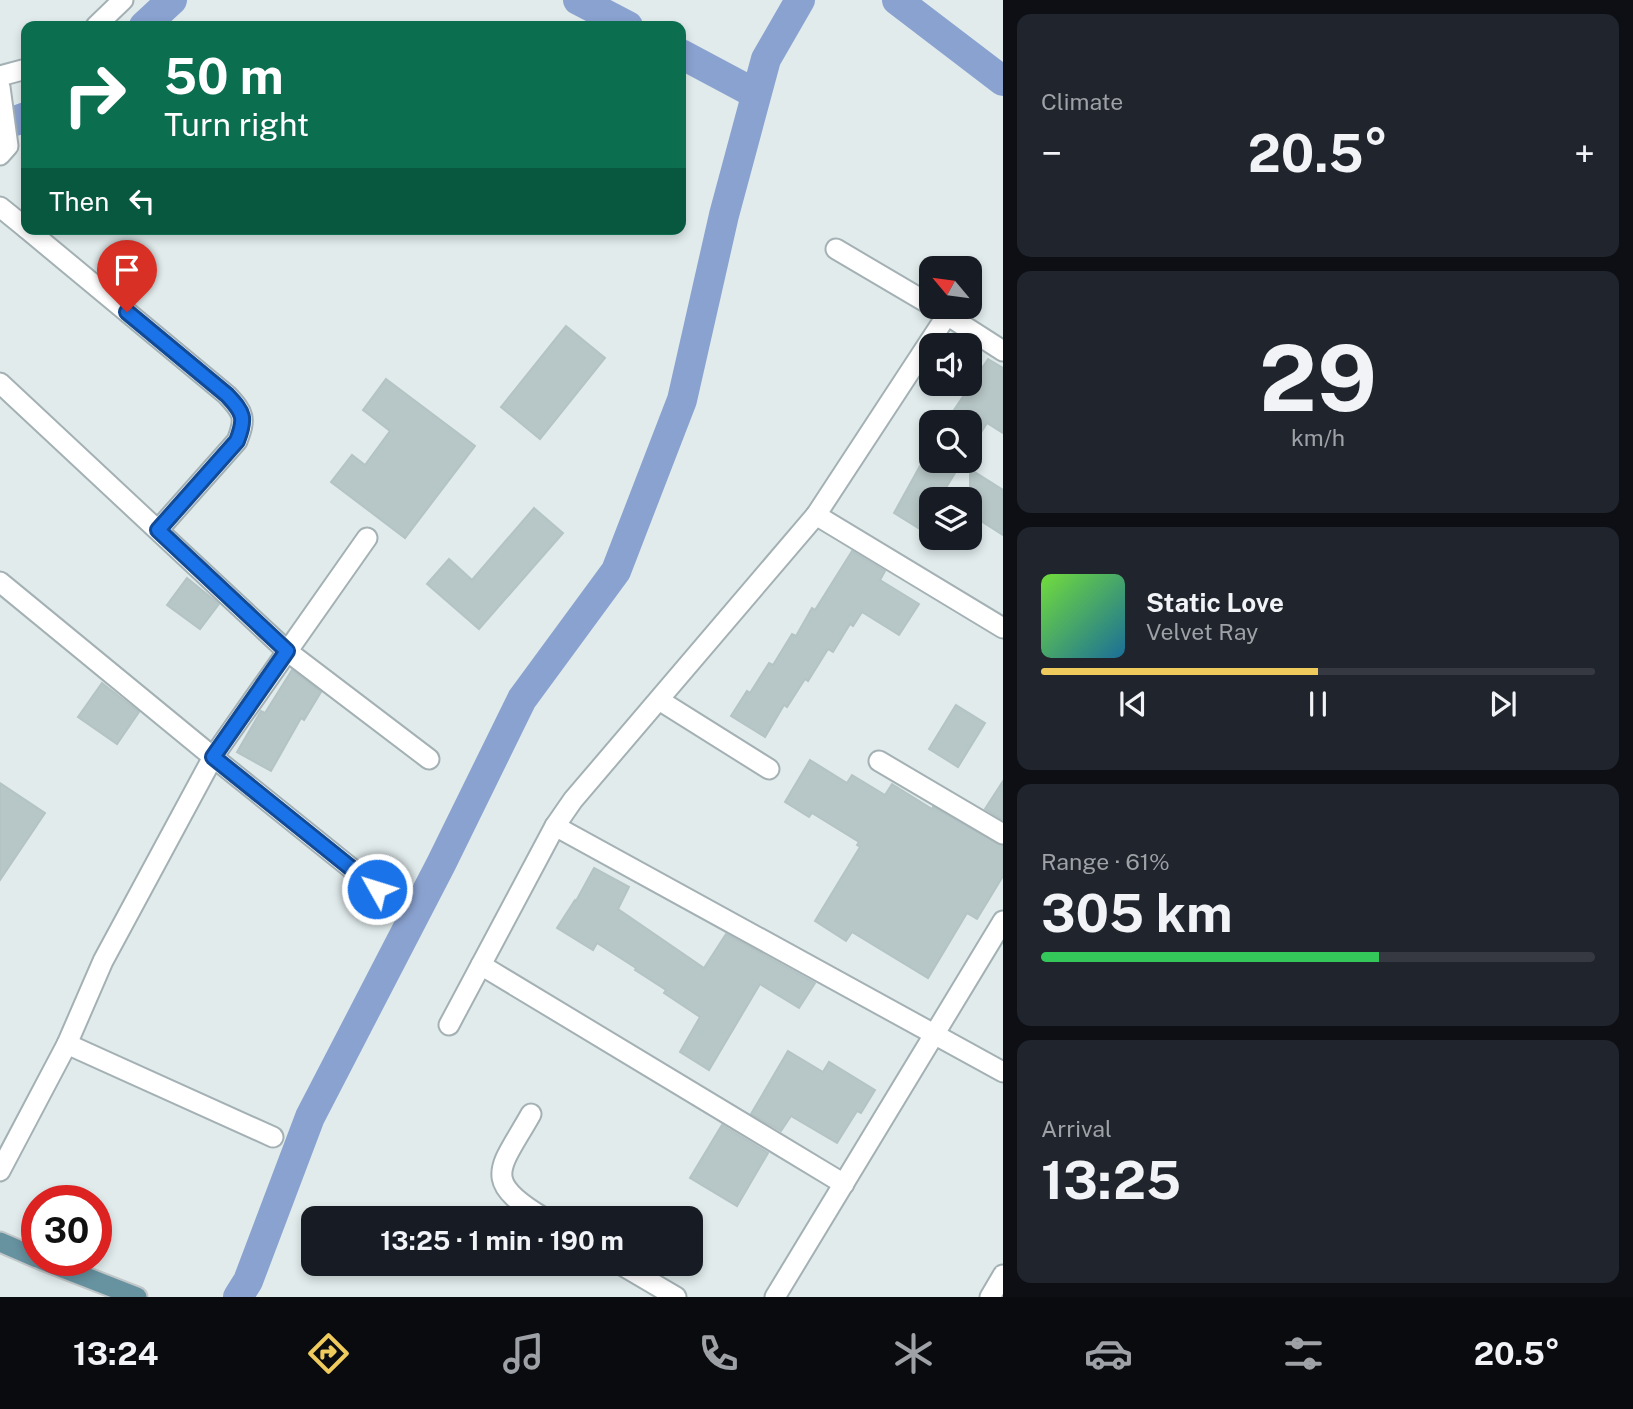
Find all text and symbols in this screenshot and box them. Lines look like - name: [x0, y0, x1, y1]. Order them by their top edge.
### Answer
- text: 50 m: [164, 47, 284, 105]
- icon: right: [49, 49, 140, 140]
- text: Climate: [1041, 88, 1123, 115]
- text: Turn right: [164, 106, 309, 143]
- text: 20.5°: [1248, 123, 1388, 184]
- text: −: [1041, 131, 1062, 176]
- text: +: [1574, 131, 1595, 176]
- icon: left: [123, 182, 161, 220]
- text: Then: [49, 186, 109, 217]
- pin: [97, 240, 157, 312]
- icon: arrive: [108, 251, 146, 289]
- north arrow: [919, 256, 982, 318]
- map controls: [919, 256, 982, 550]
- text: 29: [1259, 325, 1377, 431]
- button: sound: [919, 333, 982, 396]
- button: search: [919, 410, 982, 473]
- text: km/h: [1291, 424, 1345, 451]
- button: layers: [919, 487, 982, 550]
- text: Static Love: [1146, 587, 1284, 618]
- text: Velvet Ray: [1146, 618, 1258, 645]
- icon: previous: [1114, 685, 1152, 723]
- icon: pause: [1299, 685, 1337, 723]
- icon: next: [1484, 685, 1522, 723]
- text: Range · 61%: [1041, 848, 1170, 875]
- position arrow: [340, 852, 414, 926]
- text: 305 km: [1041, 883, 1232, 944]
- text: Arrival: [1041, 1115, 1112, 1142]
- text: 13:25: [1041, 1150, 1181, 1211]
- speed limit sign: 30: [21, 1185, 112, 1276]
- text: 13:25 · 1 min · 190 m: [380, 1225, 624, 1256]
- icon: directions: [304, 1329, 353, 1378]
- icon: music: [499, 1329, 548, 1378]
- icon: phone: [694, 1329, 743, 1378]
- icon: climate: [889, 1329, 938, 1378]
- icon: car: [1084, 1329, 1133, 1378]
- icon: filters: [1279, 1329, 1328, 1378]
- text: 13:24: [73, 1335, 159, 1372]
- text: 20.5°: [1474, 1335, 1560, 1372]

